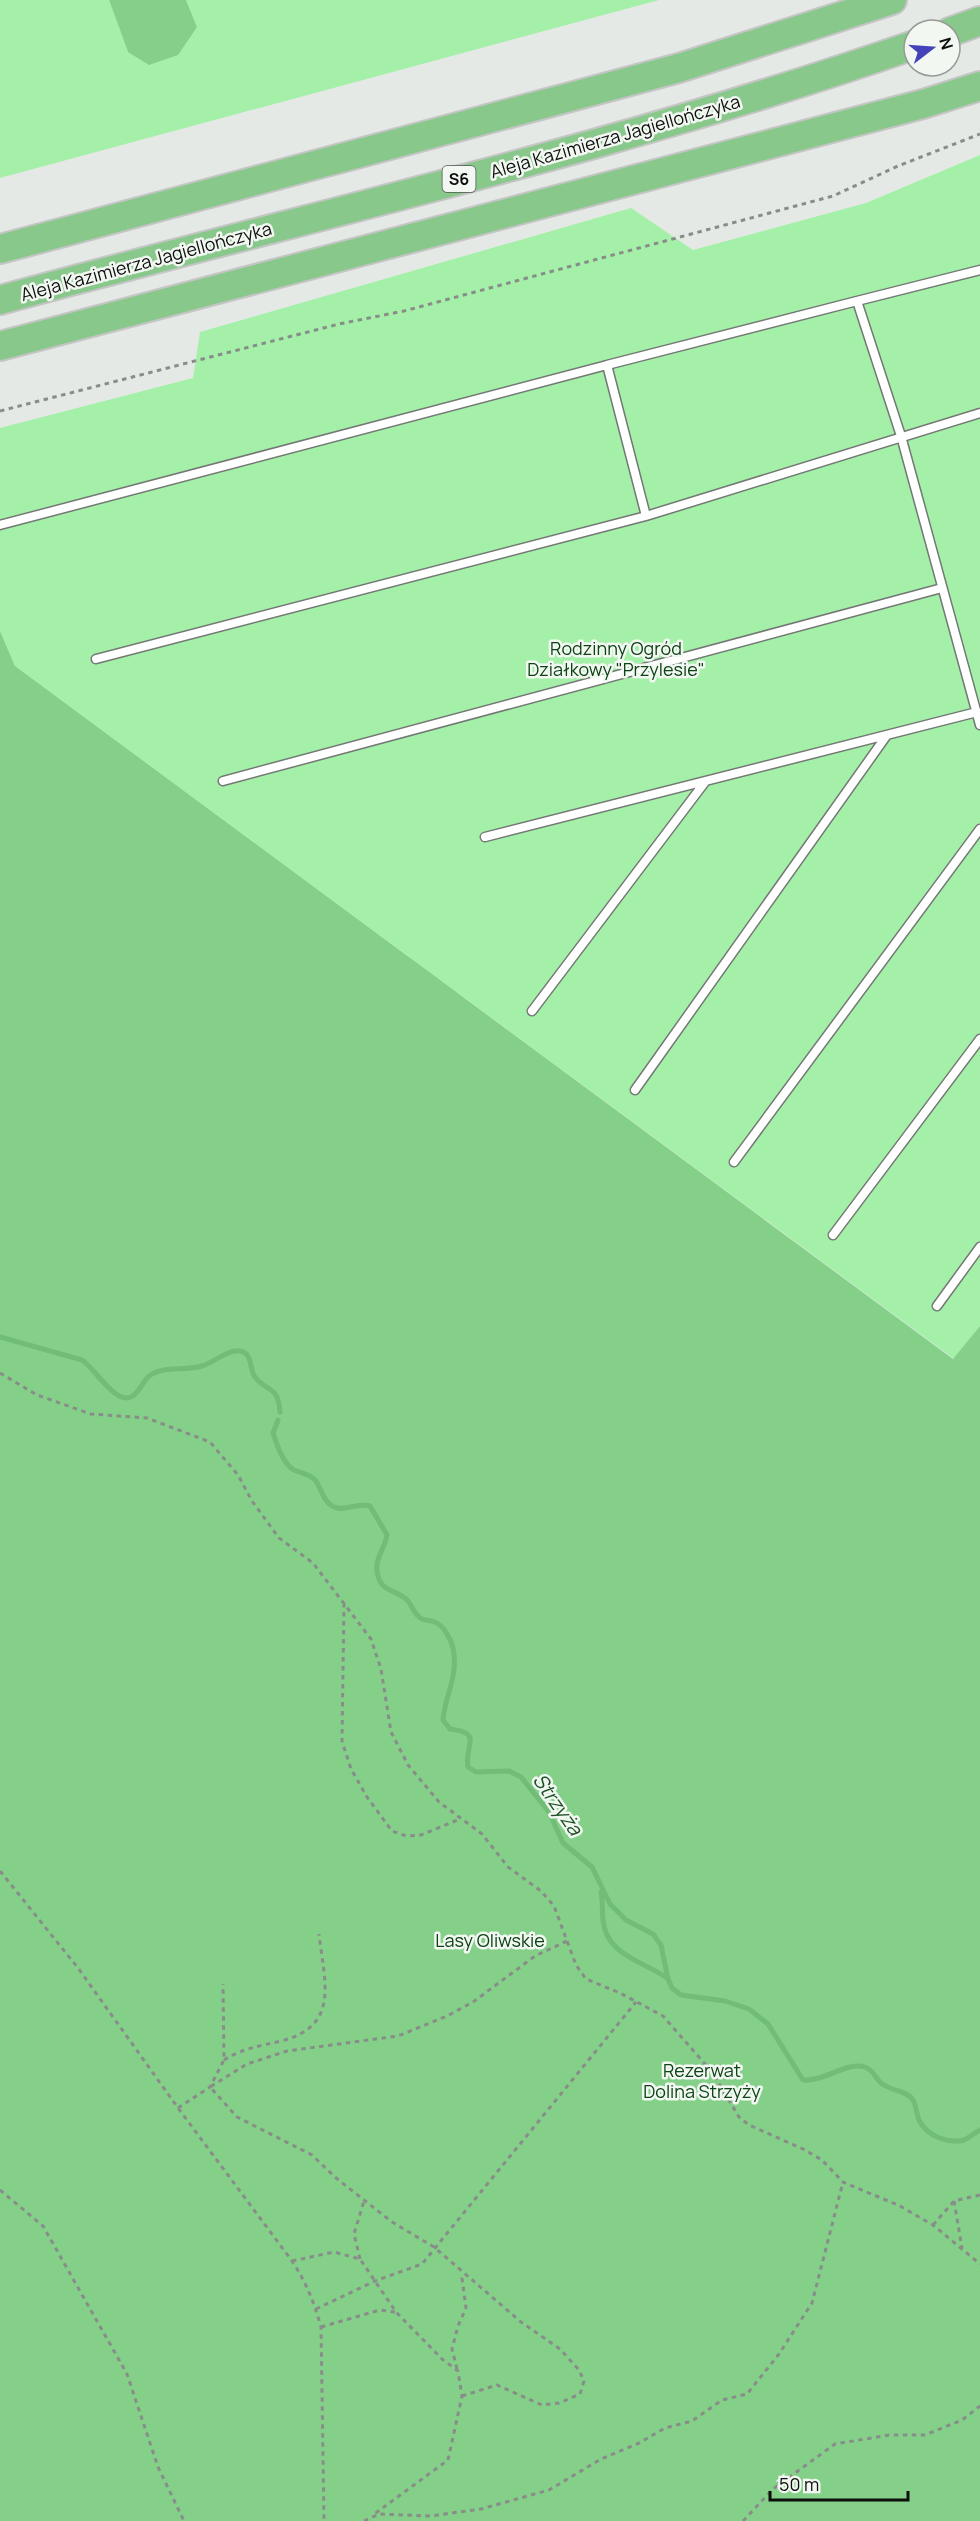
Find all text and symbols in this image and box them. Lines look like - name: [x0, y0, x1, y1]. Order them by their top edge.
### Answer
- north arrow: [902, 18, 962, 78]
- text: N: [934, 35, 959, 52]
- street label: Aleja Kazimierza Jagiellończyka: [487, 89, 743, 183]
- road number: S6: [442, 166, 476, 192]
- street label: Aleja Kazimierza Jagiellończyka: [18, 216, 274, 306]
- park label: Rodzinny Ogród Działkowy "Przylesie": [527, 636, 705, 681]
- water label: Strzyża: [527, 1768, 589, 1841]
- park label: Lasy Oliwskie: [435, 1928, 545, 1952]
- park label: Rezerwat Dolina Strzyży: [643, 2058, 761, 2103]
- scale bar: [770, 2464, 908, 2502]
- text: 50 m: [779, 2472, 819, 2496]

